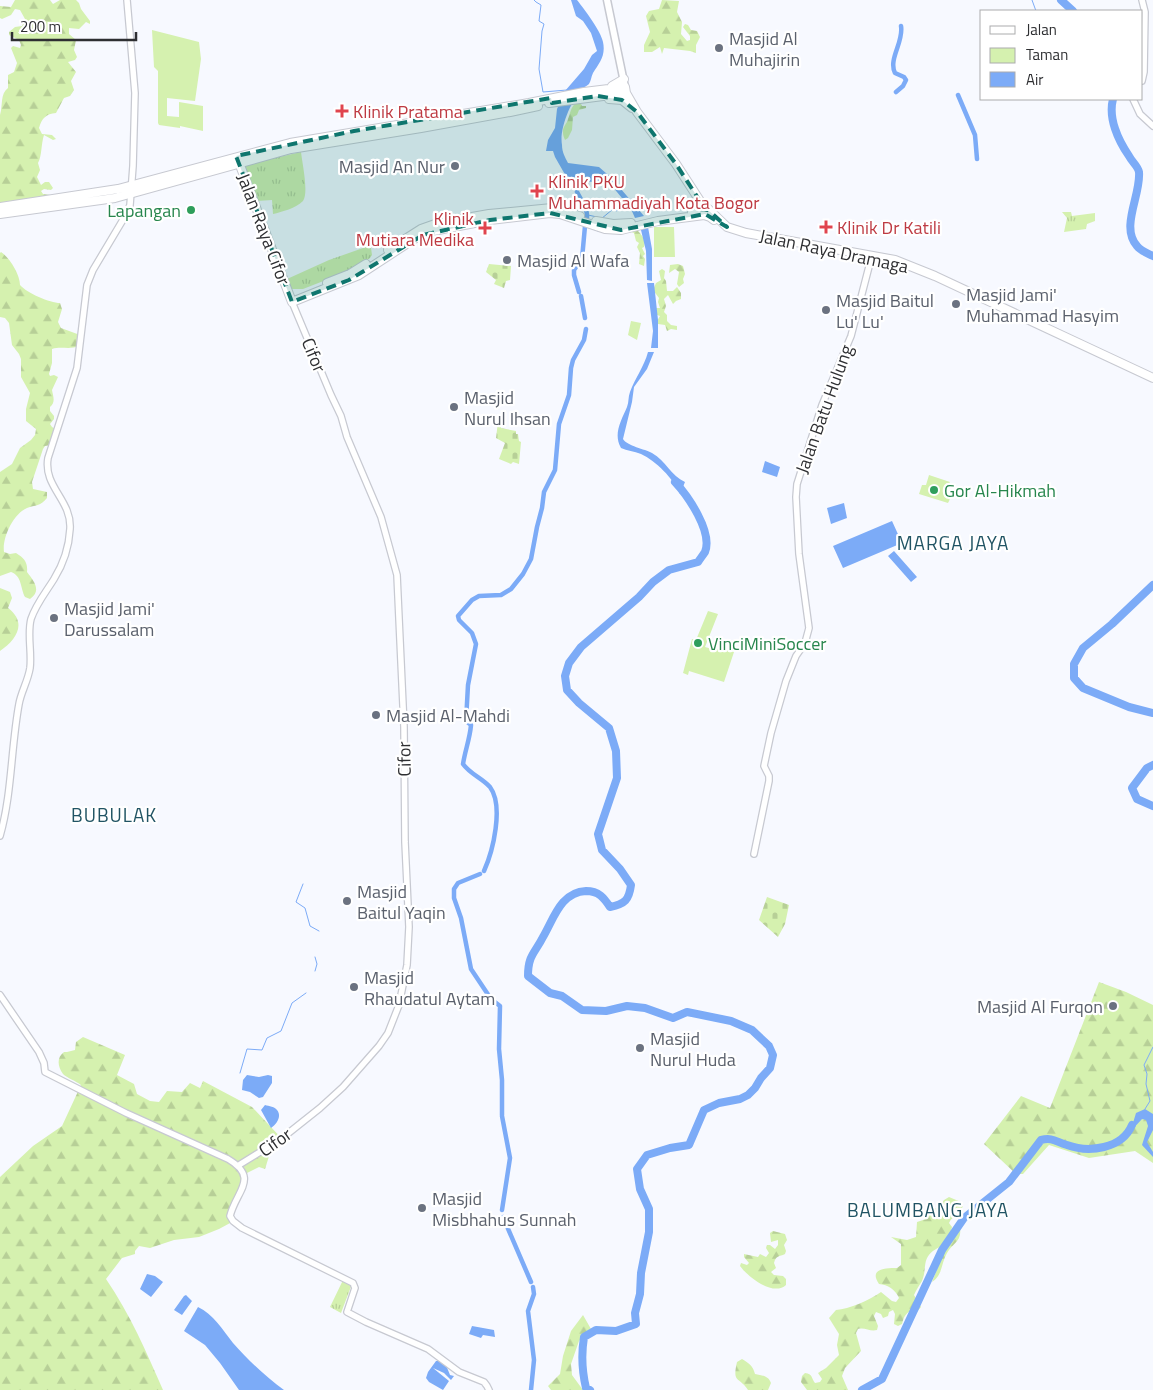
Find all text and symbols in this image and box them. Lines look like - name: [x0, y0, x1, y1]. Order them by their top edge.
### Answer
- scale bar: [12, 10, 136, 42]
- legend: [980, 10, 1143, 100]
- text: 200 m: [20, 15, 61, 38]
- text: Jalan: [1026, 18, 1057, 41]
- place label: Masjid Al Muhajirin: [729, 25, 800, 73]
- marker: Masjid Al Muhajirin: [713, 42, 725, 54]
- text: Taman: [1026, 43, 1068, 66]
- text: Air: [1026, 68, 1043, 91]
- place label: Klinik Pratama: [353, 98, 463, 125]
- marker: Klinik Pratama: [335, 104, 349, 118]
- place label: Masjid An Nur: [339, 153, 445, 180]
- marker: Masjid An Nur: [449, 160, 461, 172]
- place label: Klinik PKU Muhammadiyah Kota Bogor: [548, 168, 759, 216]
- street label: Jalan Raya Cifor: [230, 169, 298, 289]
- marker: Klinik PKU Muhammadiyah Kota Bogor: [530, 184, 544, 198]
- place label: Lapangan: [107, 197, 181, 224]
- marker: Lapangan: [185, 204, 197, 216]
- place label: Klinik Mutiara Medika: [356, 205, 474, 253]
- place label: Klinik Dr Katili: [837, 214, 941, 241]
- marker: Klinik Dr Katili: [819, 220, 833, 234]
- marker: Klinik Mutiara Medika: [478, 221, 492, 235]
- street label: Jalan Raya Dramaga: [757, 222, 911, 280]
- place label: Masjid Al Wafa: [517, 247, 629, 274]
- marker: Masjid Al Wafa: [501, 254, 513, 266]
- place label: Masjid Jami' Muhammad Hasyim: [966, 281, 1119, 329]
- place label: Masjid Baitul Lu' Lu': [836, 287, 934, 335]
- marker: Masjid Jami' Muhammad Hasyim: [950, 298, 962, 310]
- marker: Masjid Baitul Lu' Lu': [820, 304, 832, 316]
- street label: Cifor: [295, 333, 333, 377]
- street label: Jalan Batu Hulung: [788, 341, 860, 477]
- place label: Masjid Nurul Ihsan: [464, 384, 551, 432]
- marker: Masjid Nurul Ihsan: [448, 401, 460, 413]
- place label: Gor Al-Hikmah: [944, 477, 1056, 504]
- marker: Gor Al-Hikmah: [928, 484, 940, 496]
- district label: MARGA JAYA: [897, 528, 1009, 557]
- place label: Masjid Jami' Darussalam: [64, 595, 155, 643]
- marker: Masjid Jami' Darussalam: [48, 612, 60, 624]
- place label: VinciMiniSoccer: [708, 630, 827, 657]
- marker: VinciMiniSoccer: [692, 637, 704, 649]
- place label: Masjid Al-Mahdi: [386, 702, 510, 729]
- marker: Masjid Al-Mahdi: [370, 709, 382, 721]
- street label: Cifor: [390, 741, 418, 777]
- district label: BUBULAK: [71, 800, 157, 829]
- place label: Masjid Baitul Yaqin: [357, 878, 446, 926]
- marker: Masjid Baitul Yaqin: [341, 895, 353, 907]
- place label: Masjid Rhaudatul Aytam: [364, 964, 495, 1012]
- marker: Masjid Rhaudatul Aytam: [348, 981, 360, 993]
- place label: Masjid Al Furqon: [977, 993, 1103, 1020]
- marker: Masjid Al Furqon: [1107, 1000, 1119, 1012]
- place label: Masjid Nurul Huda: [650, 1025, 736, 1073]
- marker: Masjid Nurul Huda: [634, 1042, 646, 1054]
- street label: Cifor: [253, 1121, 297, 1163]
- place label: Masjid Misbhahus Sunnah: [432, 1185, 576, 1233]
- district label: BALUMBANG JAYA: [847, 1195, 1009, 1224]
- marker: Masjid Misbhahus Sunnah: [416, 1202, 428, 1214]

